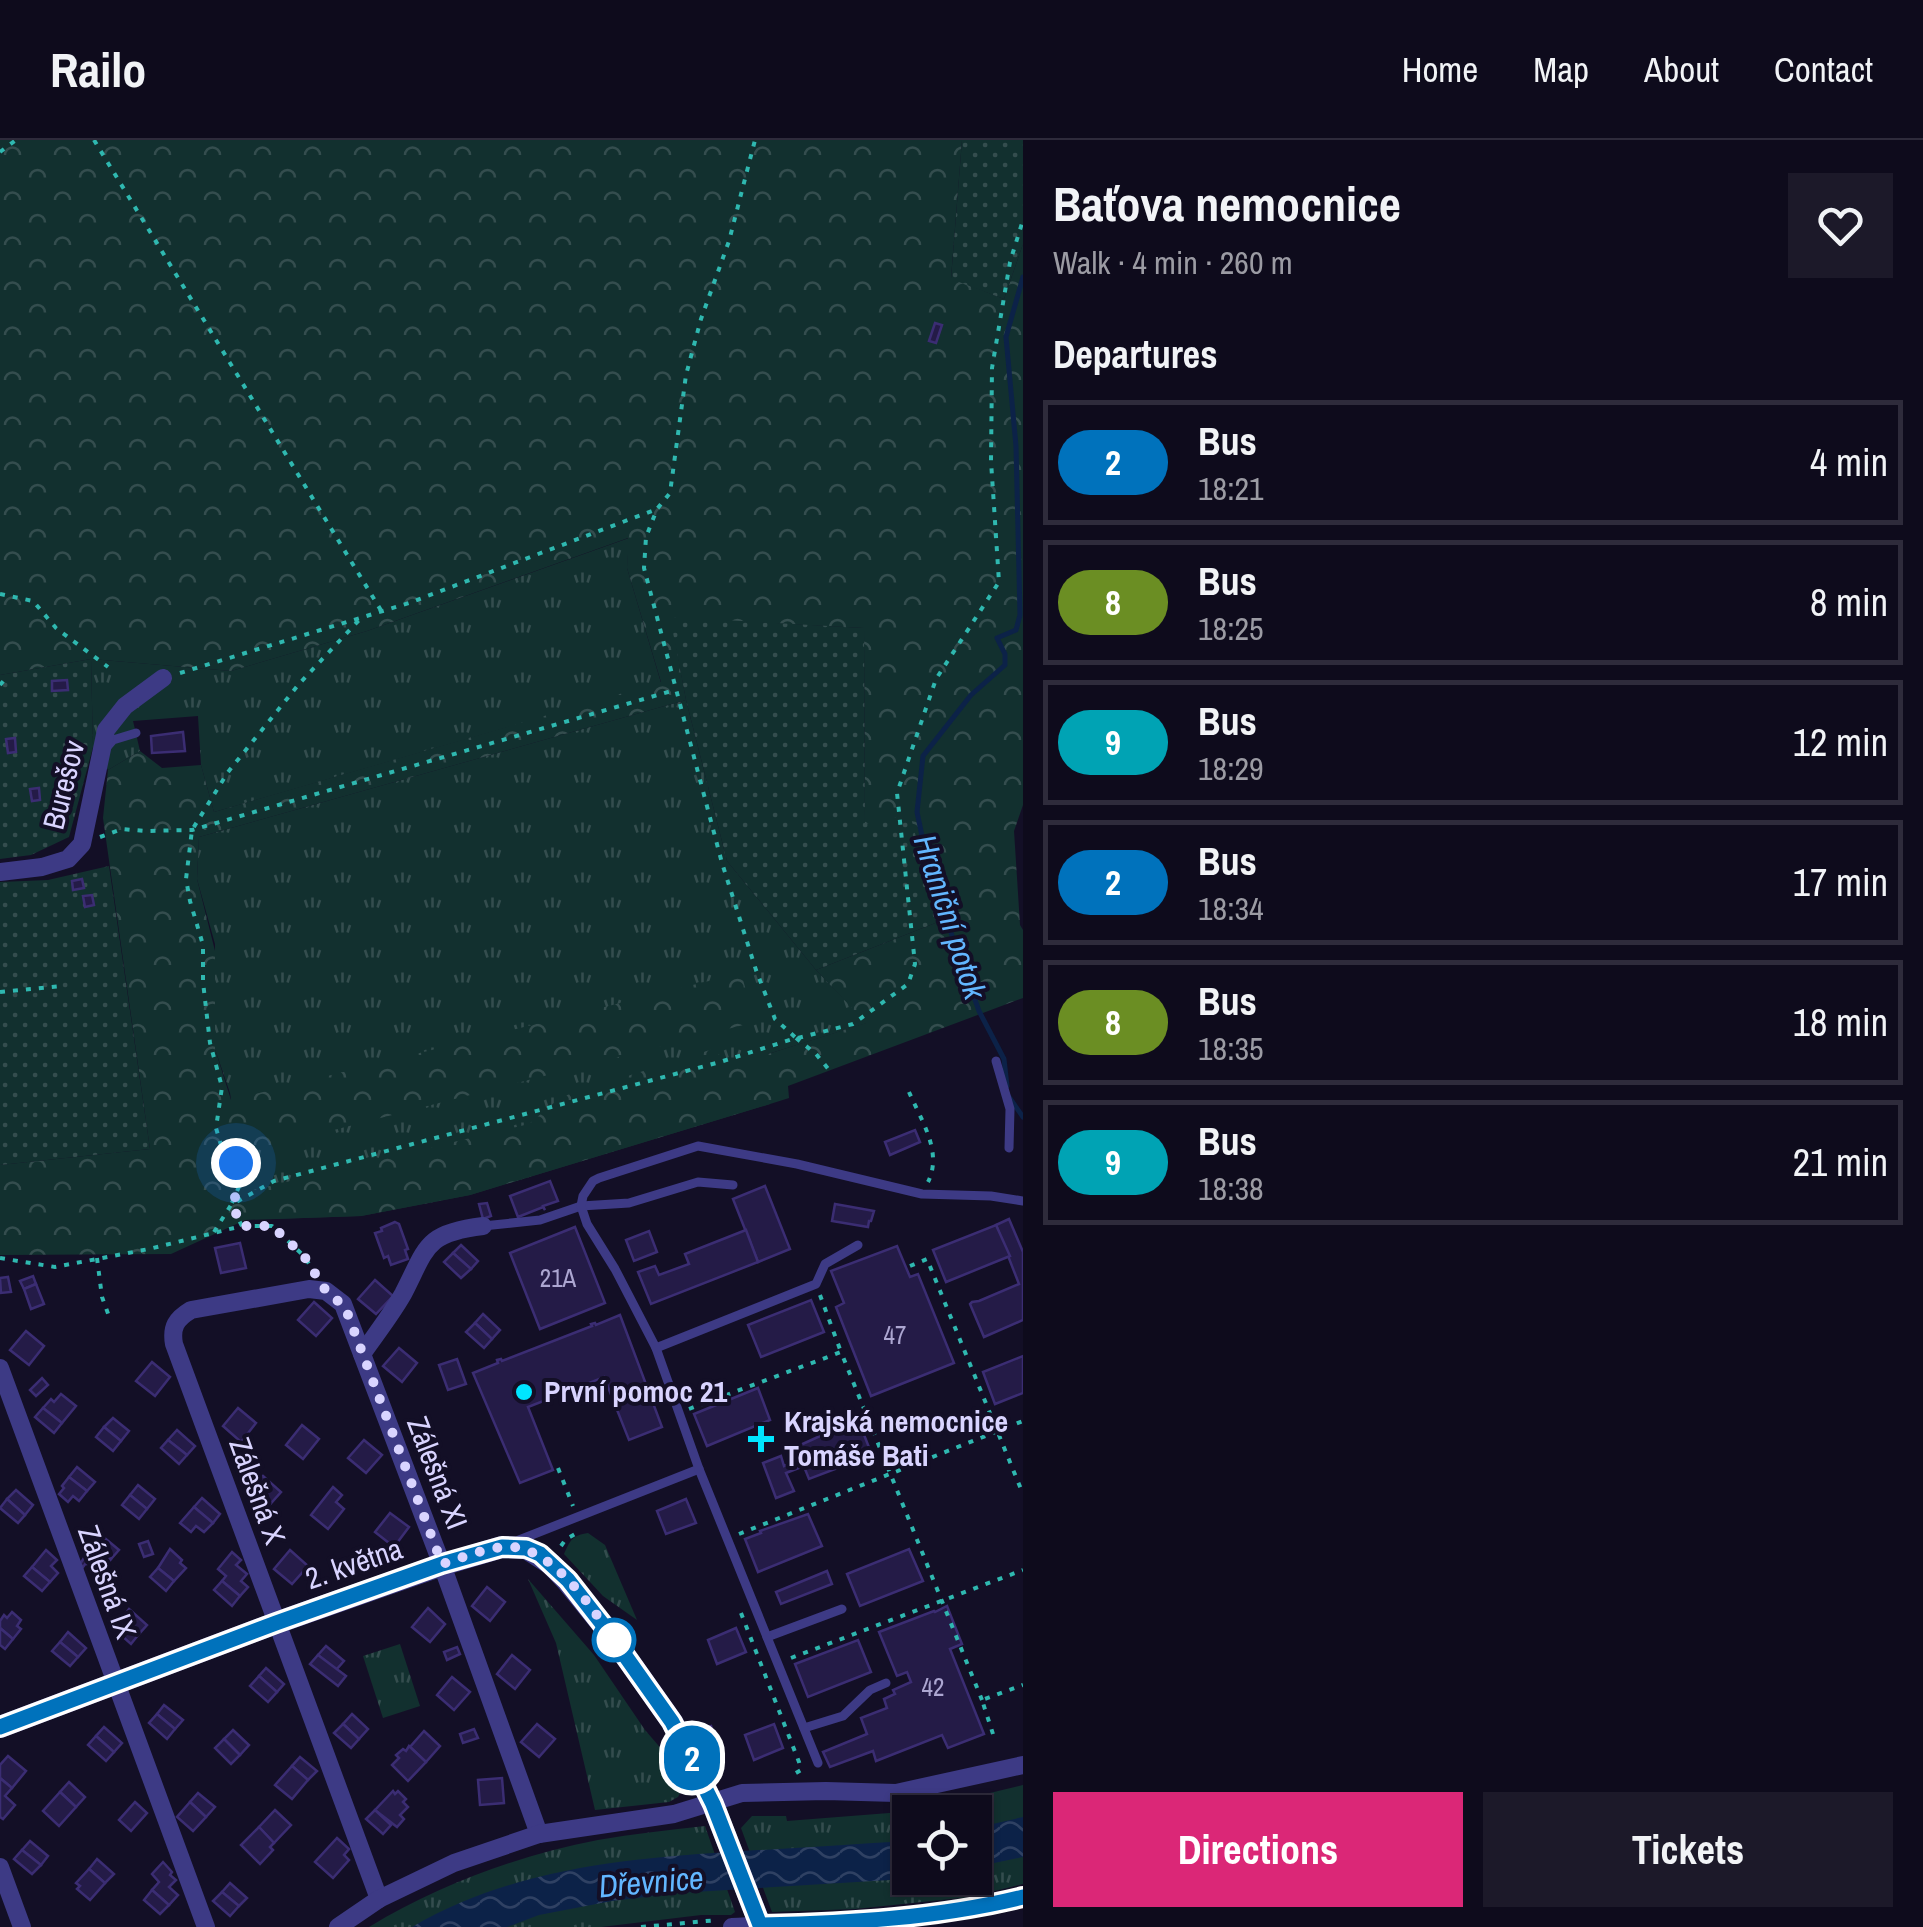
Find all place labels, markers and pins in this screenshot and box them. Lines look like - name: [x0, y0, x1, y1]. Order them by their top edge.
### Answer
- place label: První pomoc 21: [544, 1371, 728, 1411]
- marker: První pomoc 21: [513, 1381, 535, 1403]
- place label: Krajská nemocnice Tomáše Bati: [784, 1401, 1008, 1475]
- marker: Krajská nemocnice Tomáše Bati: [748, 1426, 774, 1452]
- unlabelled marker: [593, 1619, 635, 1661]

